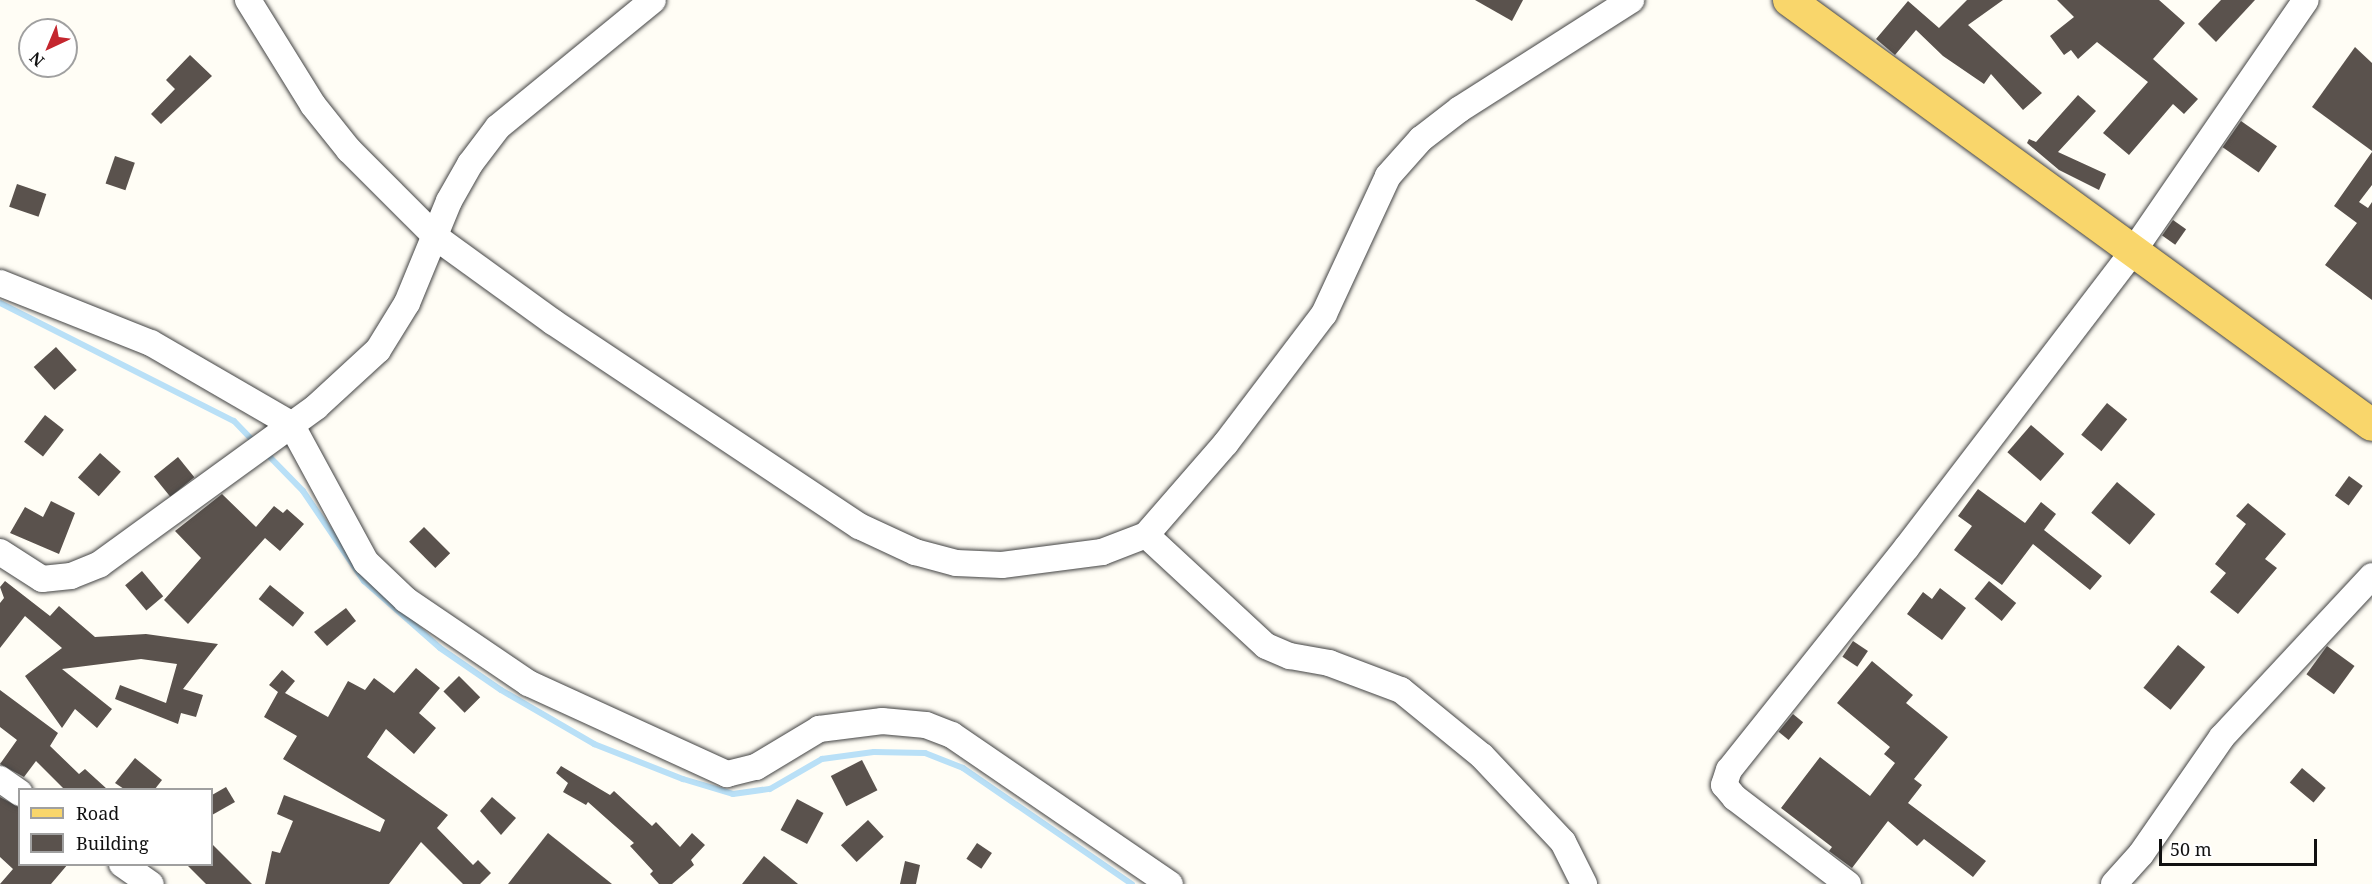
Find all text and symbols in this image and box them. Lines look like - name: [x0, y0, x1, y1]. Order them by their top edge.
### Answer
- north arrow: [18, 18, 78, 78]
- text: N: [25, 47, 49, 72]
- legend: [18, 788, 213, 866]
- text: Road: [76, 801, 119, 825]
- scale bar: [2162, 827, 2320, 865]
- text: Building: [76, 831, 149, 855]
- text: 50 m: [2170, 837, 2212, 861]

